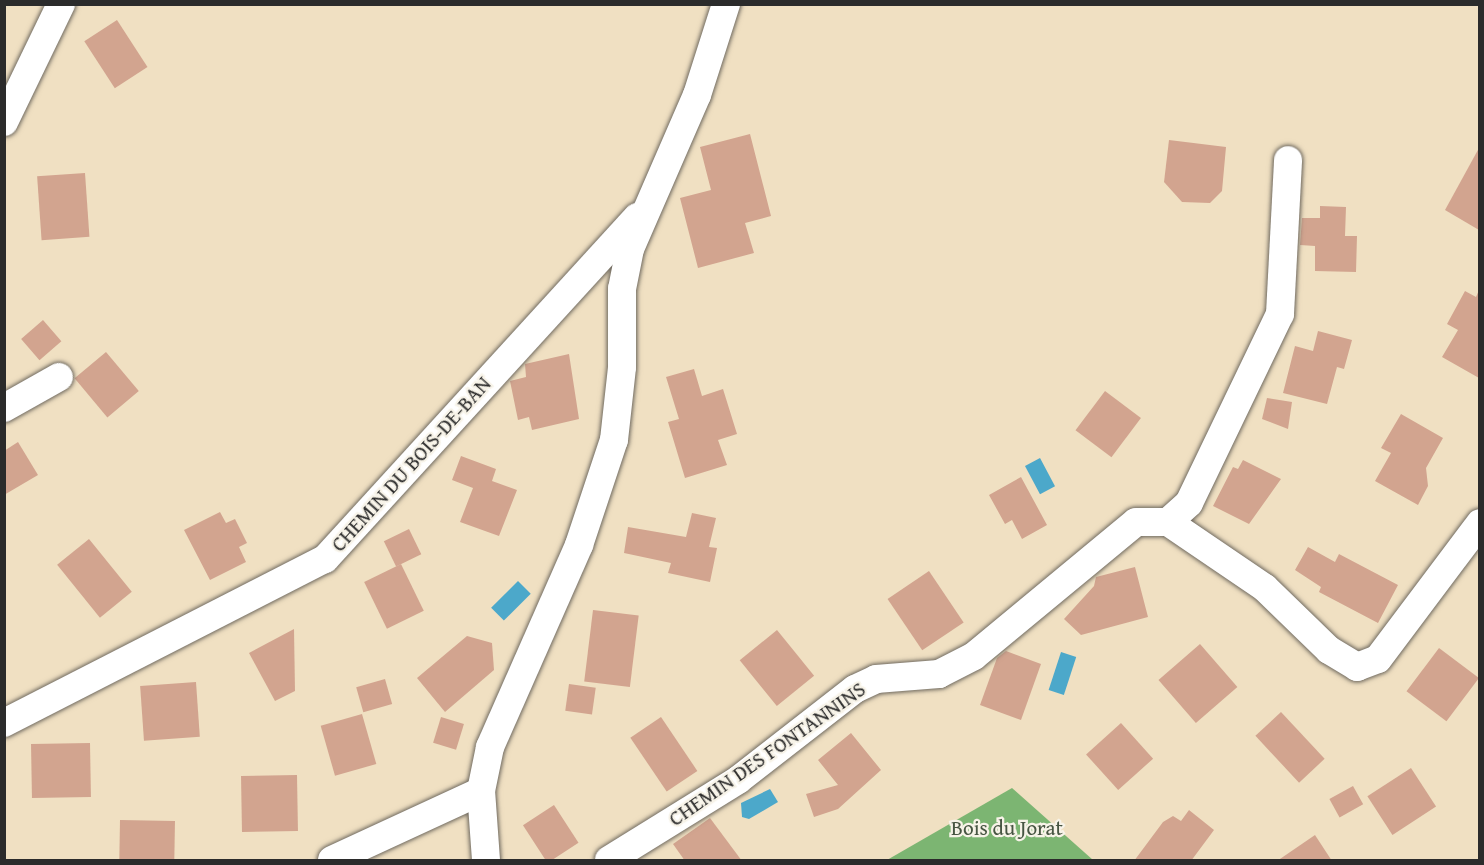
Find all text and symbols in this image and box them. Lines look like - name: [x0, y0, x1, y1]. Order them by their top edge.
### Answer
- street label: CHEMIN DU BOIS-DE-BAN: [326, 371, 496, 557]
- street label: CHEMIN DES FONTANNINS: [664, 677, 870, 831]
- park label: Bois du Jorat: [951, 815, 1063, 841]

